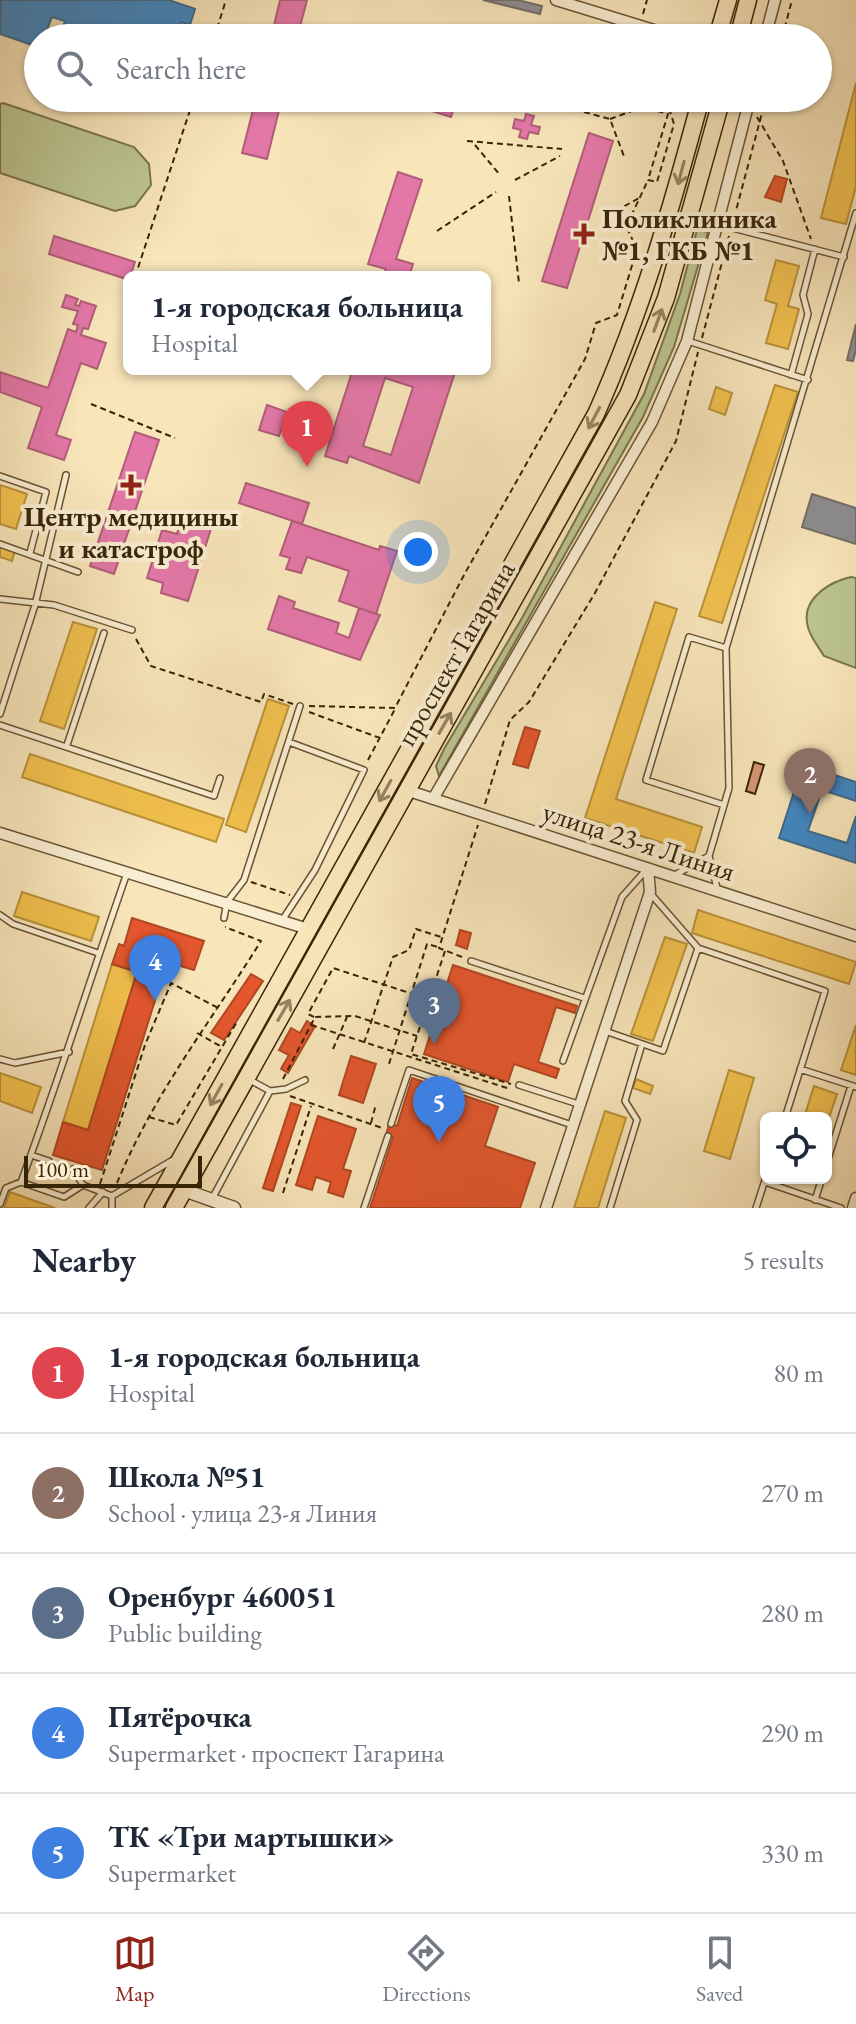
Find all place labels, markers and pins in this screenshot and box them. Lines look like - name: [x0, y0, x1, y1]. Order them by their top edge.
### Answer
- place label: Поликлиника №1, ГКБ №1: [602, 200, 777, 268]
- marker: Поликлиника №1, ГКБ №1: [573, 223, 595, 245]
- pin: 1: [281, 401, 333, 467]
- marker: Центр медицины и катастроф: [120, 474, 142, 496]
- place label: Центр медицины и катастроф: [24, 498, 238, 566]
- pin: 2: [784, 748, 836, 814]
- pin: 4: [129, 935, 181, 1001]
- pin: 3: [408, 978, 460, 1044]
- pin: 5: [413, 1076, 465, 1142]

